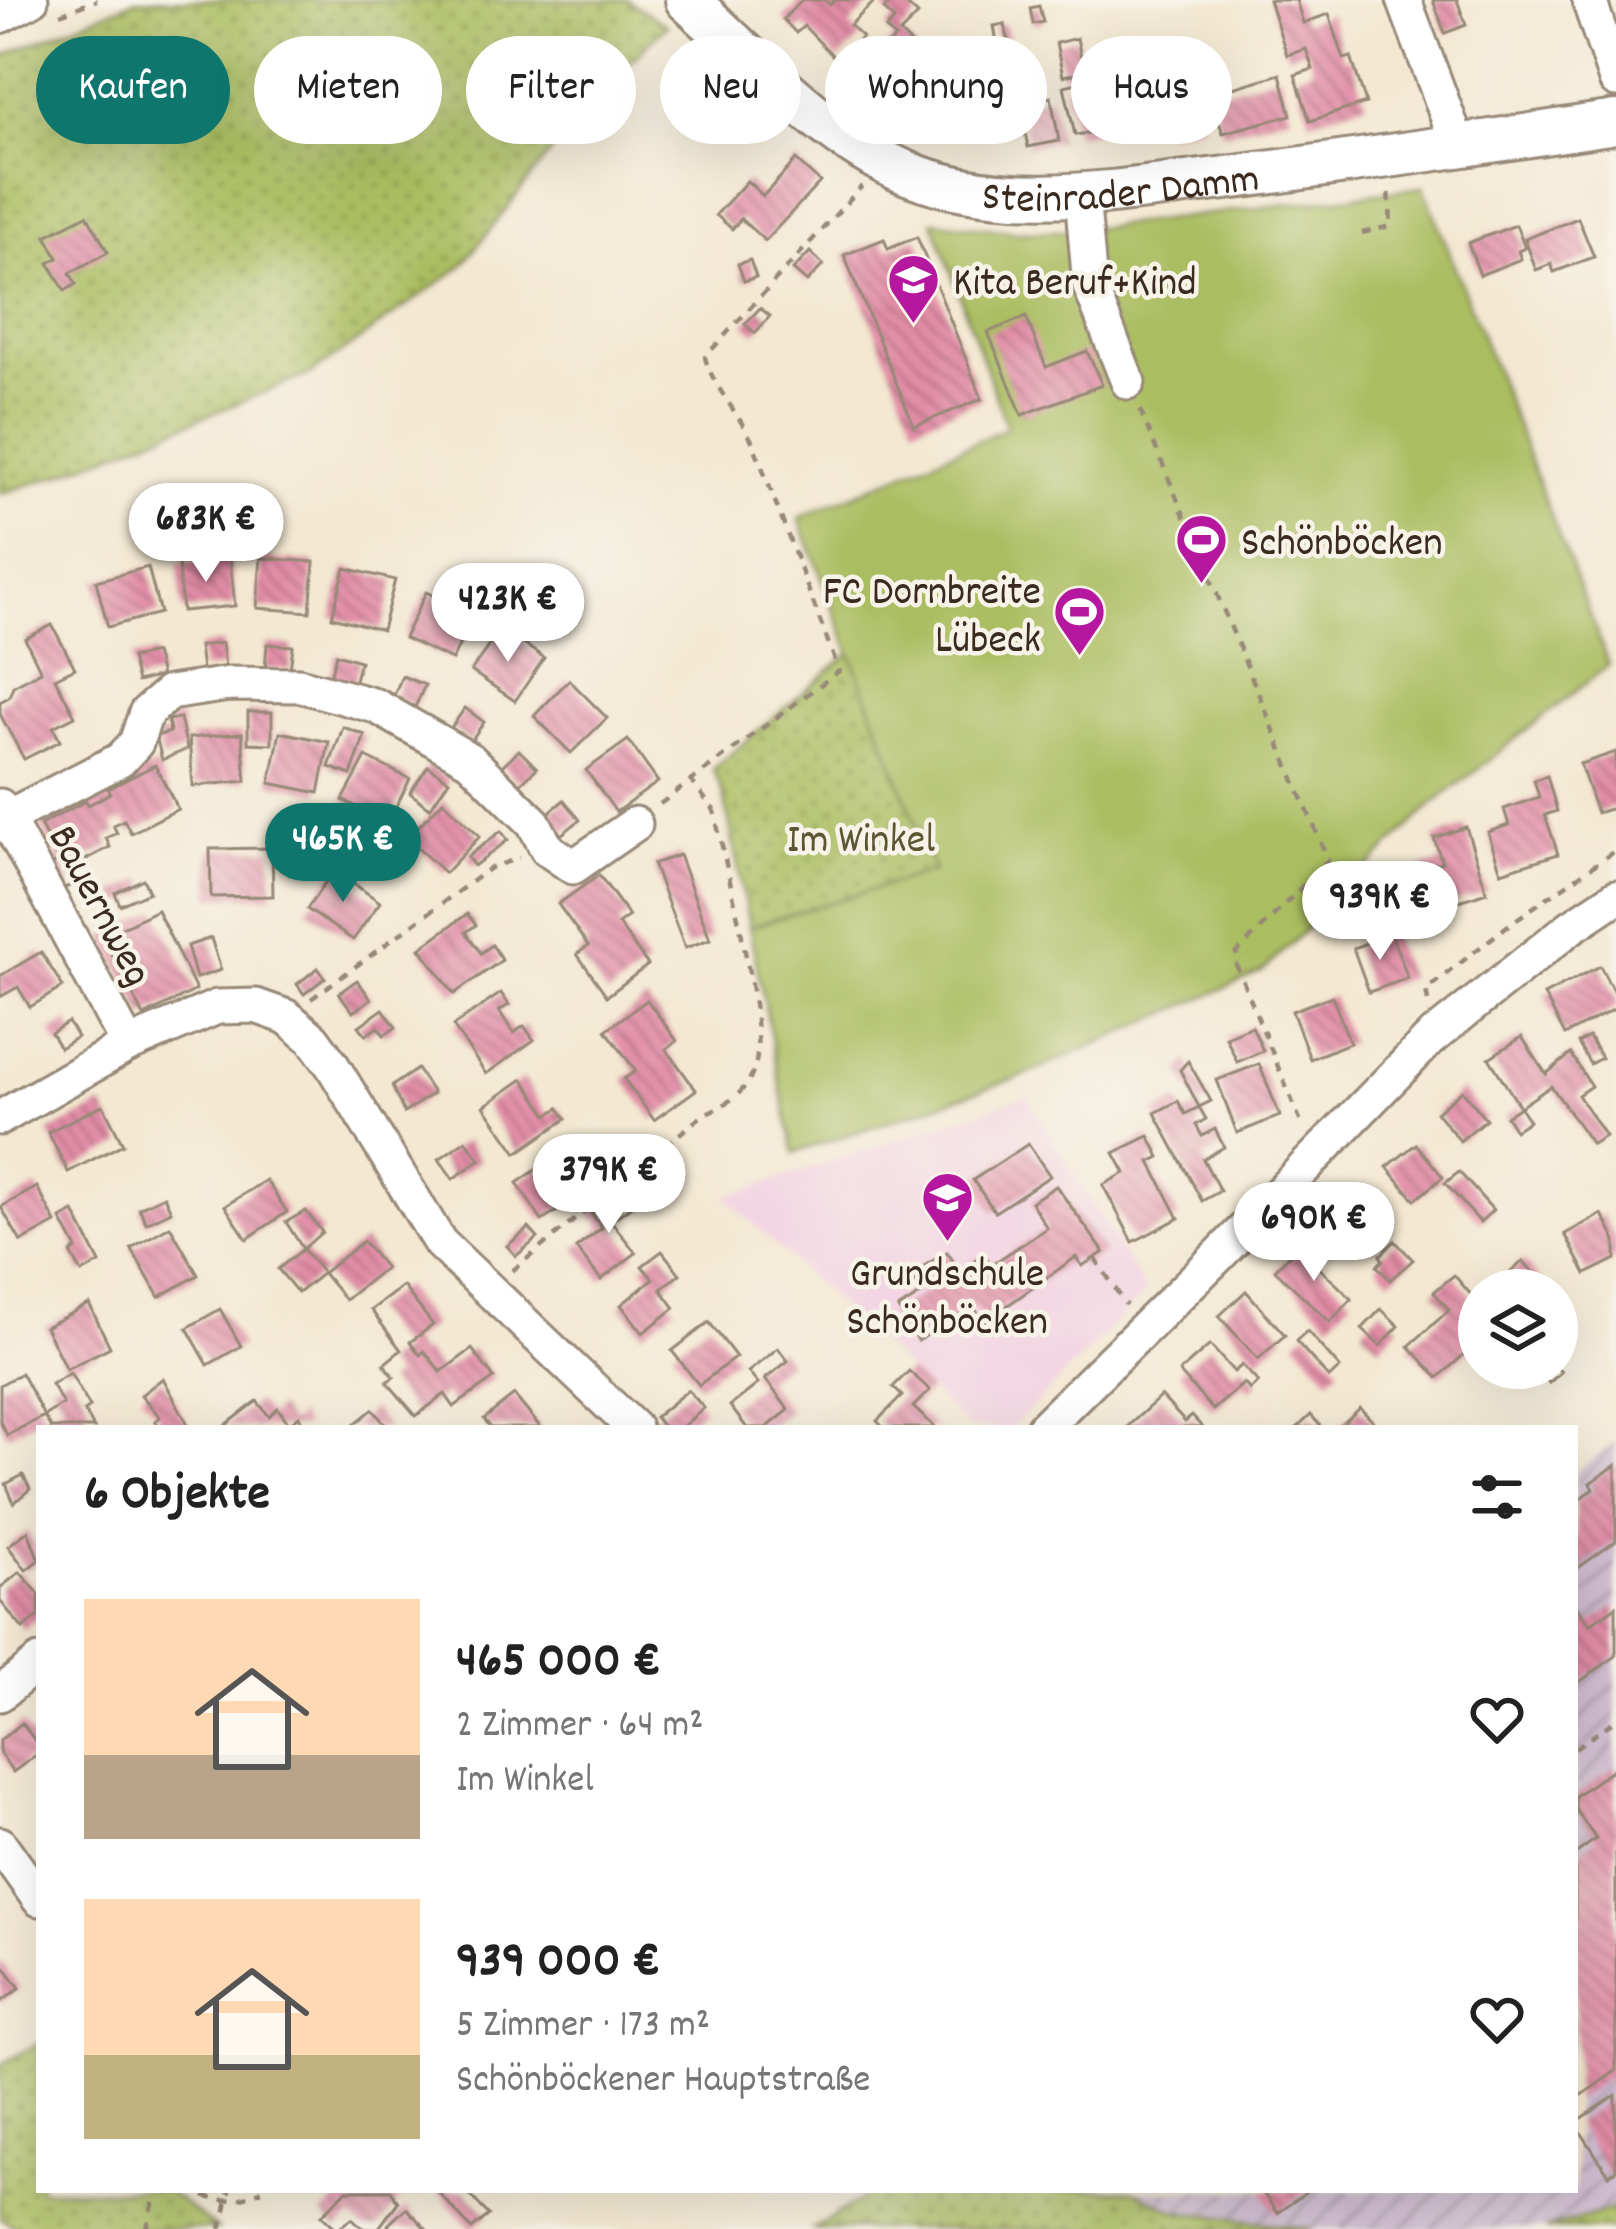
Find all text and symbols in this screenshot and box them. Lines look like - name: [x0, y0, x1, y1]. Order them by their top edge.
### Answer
- chip: Kaufen: [36, 36, 230, 144]
- chip: Mieten: [254, 36, 442, 144]
- chip: Filter: [466, 36, 636, 144]
- chip: Neu: [660, 36, 801, 144]
- chip: Wohnung: [825, 36, 1047, 144]
- chip: Haus: [1071, 36, 1232, 144]
- street label: Steinrader Damm: [978, 151, 1263, 233]
- school or university icon: Kita Beruf+Kind: [886, 251, 942, 325]
- place label: Kita Beruf+Kind: [953, 256, 1197, 316]
- pin: 683K €: [108, 483, 304, 585]
- text: 683K €: [156, 494, 256, 549]
- sports icon: Schönböcken: [1174, 511, 1230, 585]
- place label: Schönböcken: [1241, 516, 1443, 576]
- pin: 423K €: [410, 563, 606, 665]
- place label: FC Dornbreite Lübeck: [823, 565, 1041, 673]
- text: 423K €: [458, 574, 558, 629]
- sports icon: FC Dornbreite Lübeck: [1052, 584, 1108, 658]
- pin: 465K €: [245, 803, 441, 905]
- park label: Im Winkel: [787, 813, 935, 873]
- text: 465K €: [292, 814, 394, 869]
- street label: Bauernweg: [29, 816, 164, 999]
- pin: 939K €: [1282, 861, 1478, 963]
- text: 939K €: [1329, 872, 1431, 927]
- pin: 379K €: [511, 1134, 707, 1236]
- text: 379K €: [560, 1145, 658, 1200]
- school or university icon: Grundschule Schönböcken: [919, 1170, 975, 1244]
- pin: 690K €: [1216, 1182, 1412, 1284]
- text: 690K €: [1261, 1193, 1367, 1248]
- place label: Grundschule Schönböcken: [846, 1247, 1048, 1355]
- map controls: [1458, 1269, 1578, 1389]
- button: layers: [1458, 1269, 1578, 1389]
- text: 6 Objekte: [84, 1461, 270, 1533]
- icon: filters: [1464, 1464, 1530, 1530]
- text: 465 000 €: [456, 1628, 661, 1700]
- icon: home: [180, 1647, 324, 1791]
- icon: heart: [1464, 1686, 1530, 1752]
- text: 2 Zimmer · 64 m²: [456, 1700, 704, 1755]
- text: Im Winkel: [456, 1755, 594, 1810]
- text: 939 000 €: [456, 1928, 661, 2000]
- icon: home: [180, 1947, 324, 2091]
- icon: heart: [1464, 1986, 1530, 2052]
- text: 5 Zimmer · 173 m²: [456, 2000, 710, 2055]
- text: Schönböckener Hauptstraße: [456, 2055, 870, 2110]

